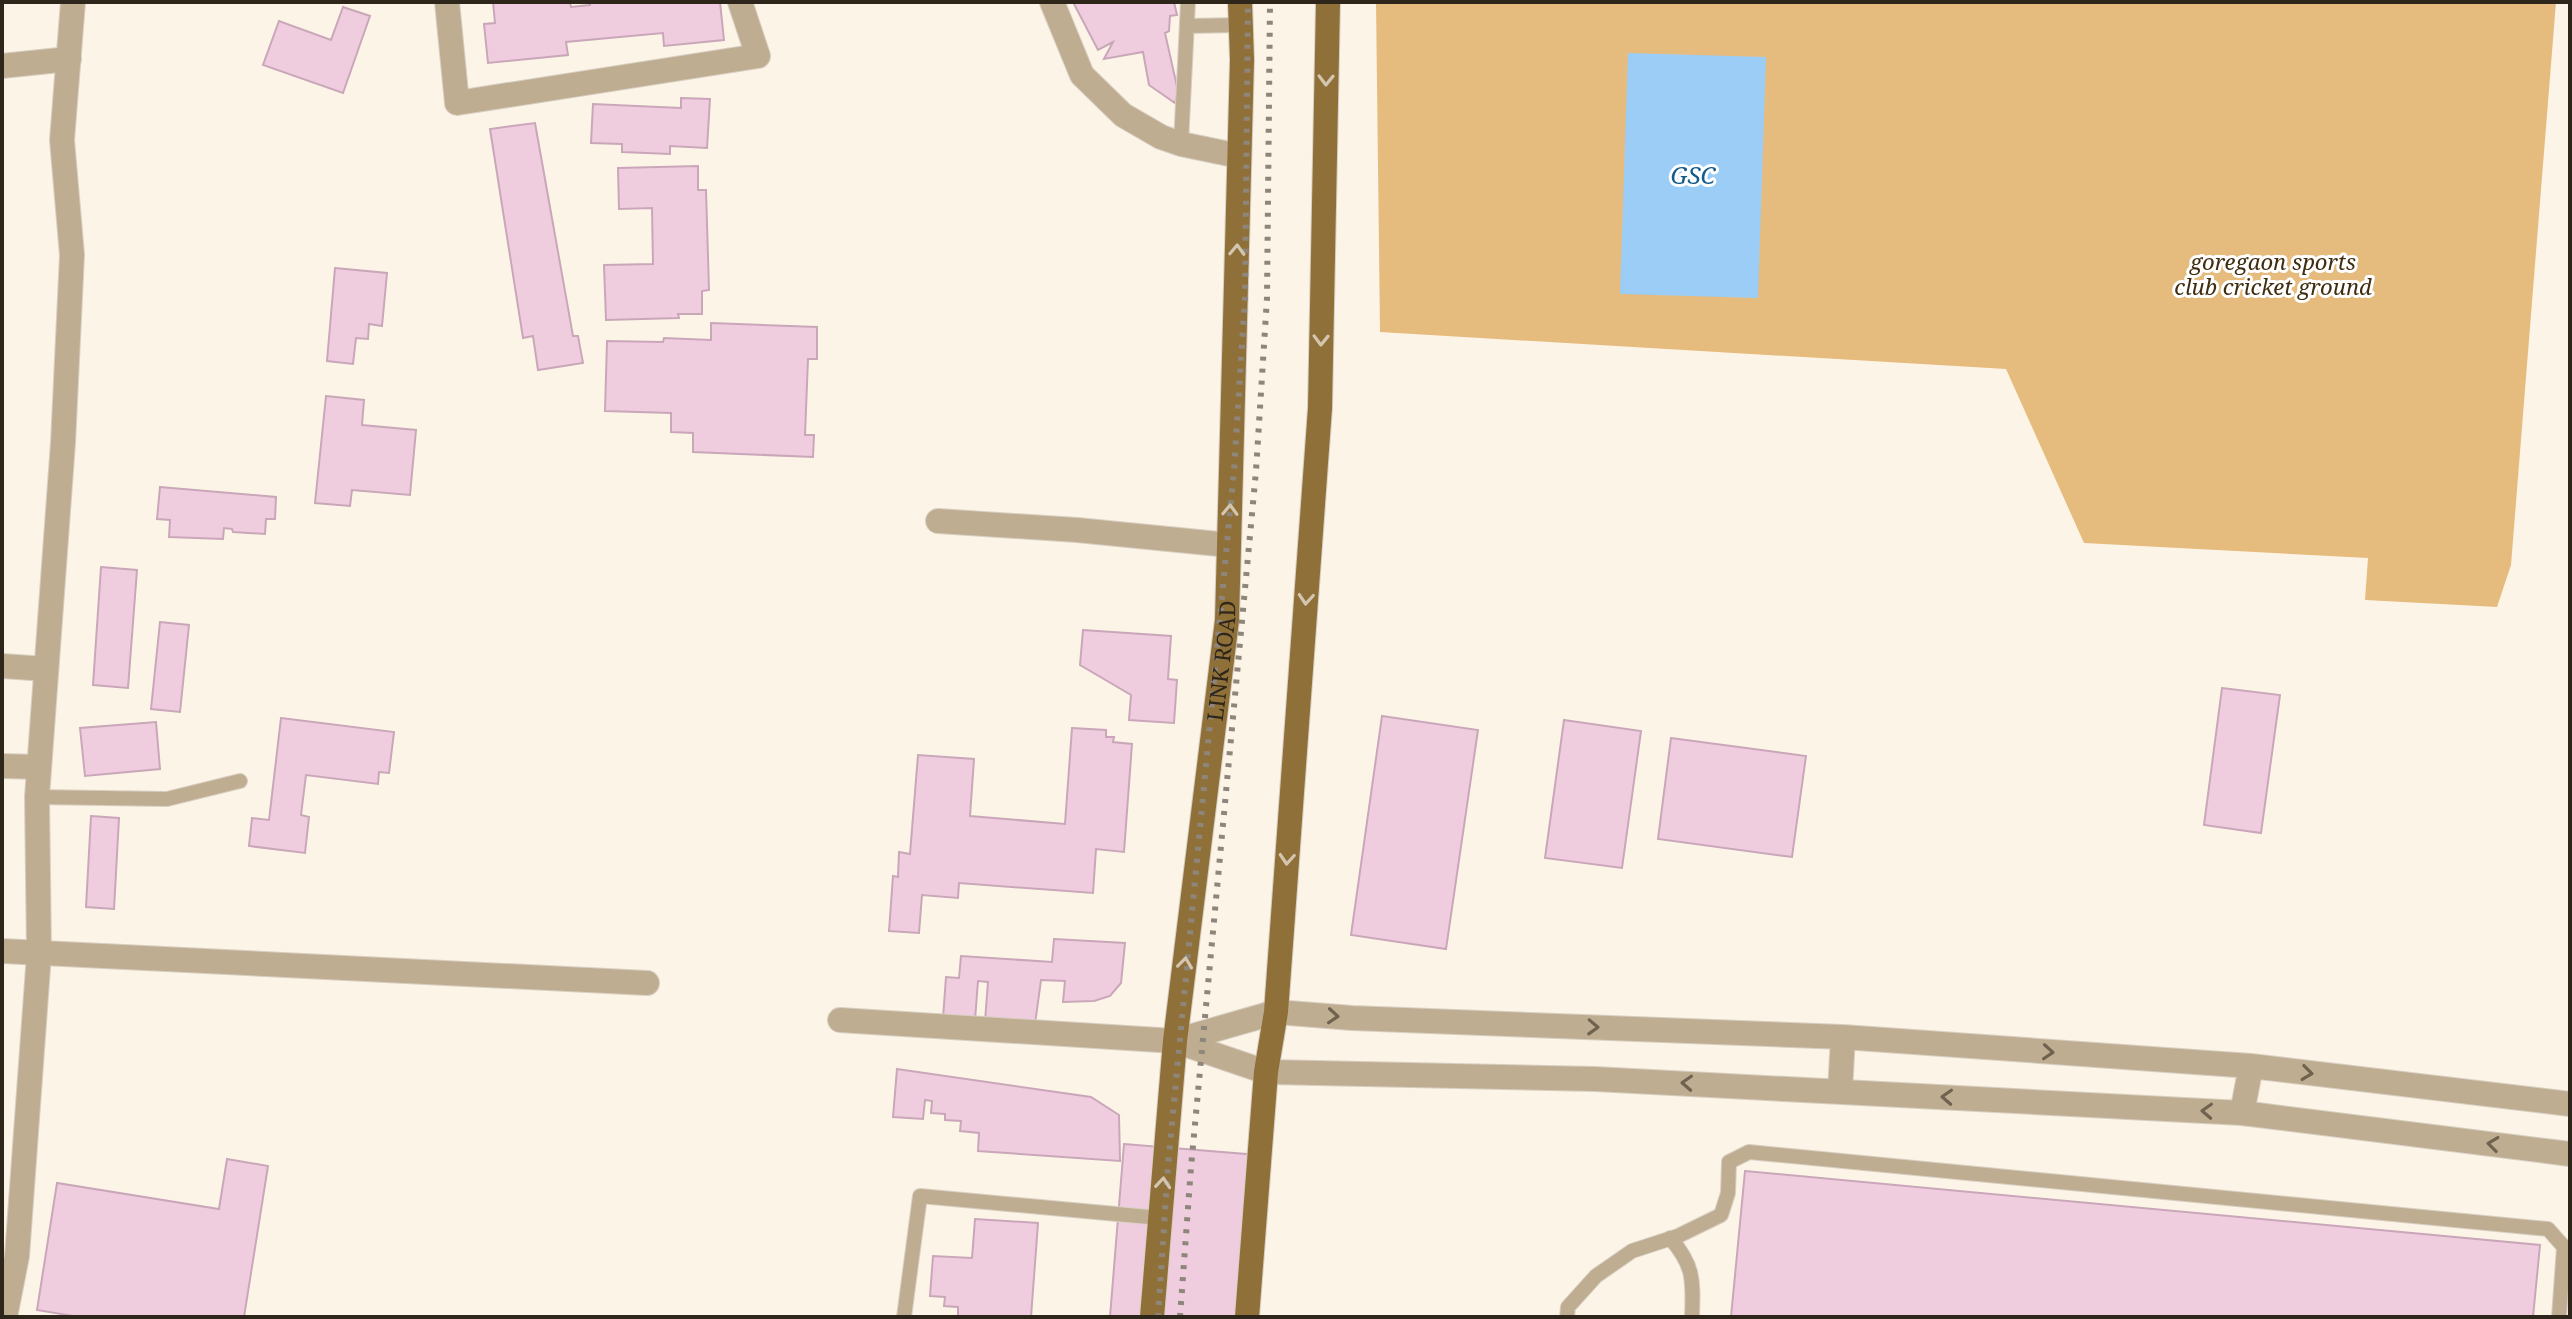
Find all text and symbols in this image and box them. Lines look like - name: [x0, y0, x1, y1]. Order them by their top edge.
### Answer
- one-way arrow: [1317, 74, 1335, 87]
- water label: GSC: [1670, 158, 1717, 191]
- one-way arrow: [1228, 243, 1245, 256]
- park label: goregaon sports club cricket ground: [2174, 246, 2372, 301]
- one-way arrow: [1313, 334, 1330, 347]
- one-way arrow: [1221, 503, 1239, 516]
- one-way arrow: [1298, 593, 1315, 606]
- street label: LINK ROAD: [1199, 600, 1242, 723]
- one-way arrow: [1279, 853, 1296, 866]
- one-way arrow: [1176, 956, 1193, 969]
- one-way arrow: [1327, 1008, 1340, 1025]
- one-way arrow: [1587, 1019, 1600, 1036]
- one-way arrow: [2042, 1043, 2055, 1060]
- one-way arrow: [2300, 1064, 2314, 1081]
- one-way arrow: [1680, 1075, 1693, 1092]
- one-way arrow: [1940, 1089, 1953, 1106]
- one-way arrow: [2200, 1102, 2213, 1119]
- one-way arrow: [2486, 1136, 2499, 1153]
- one-way arrow: [1154, 1177, 1171, 1190]

